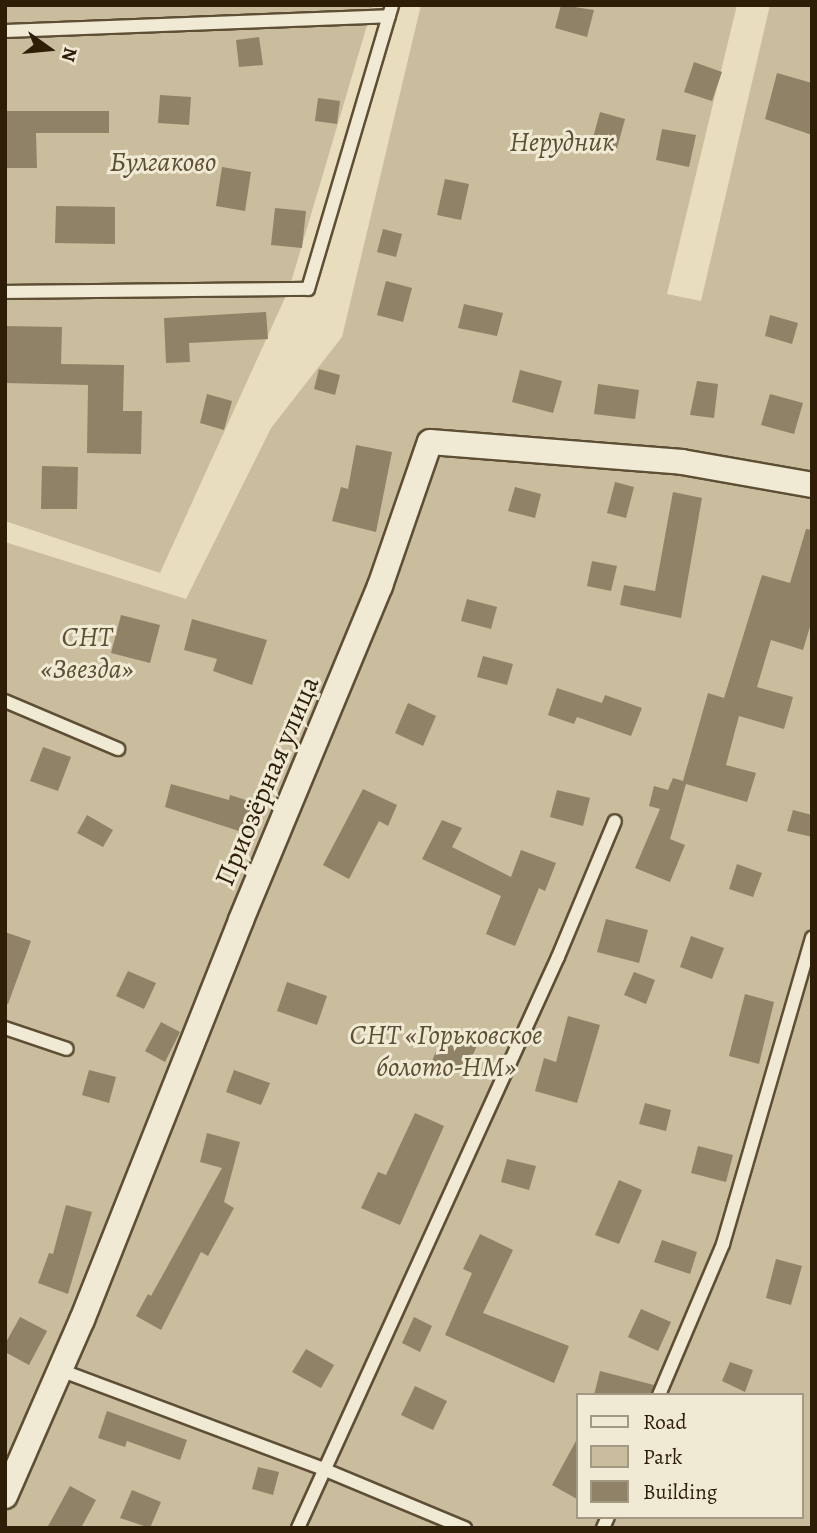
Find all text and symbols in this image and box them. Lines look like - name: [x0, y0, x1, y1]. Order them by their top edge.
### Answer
- north arrow: [14, 14, 84, 84]
- text: N: [55, 44, 84, 64]
- park label: Нерудник: [509, 125, 615, 159]
- park label: Булгаково: [109, 145, 217, 179]
- park label: СНТ «Звезда»: [41, 620, 133, 686]
- street label: Приозёрная улица: [208, 671, 326, 891]
- park label: СНТ «Горьковское болото-НМ»: [349, 1018, 543, 1084]
- legend: [576, 1393, 803, 1519]
- text: Road: [643, 1408, 687, 1436]
- text: Park: [643, 1443, 682, 1471]
- text: Building: [643, 1478, 717, 1506]

